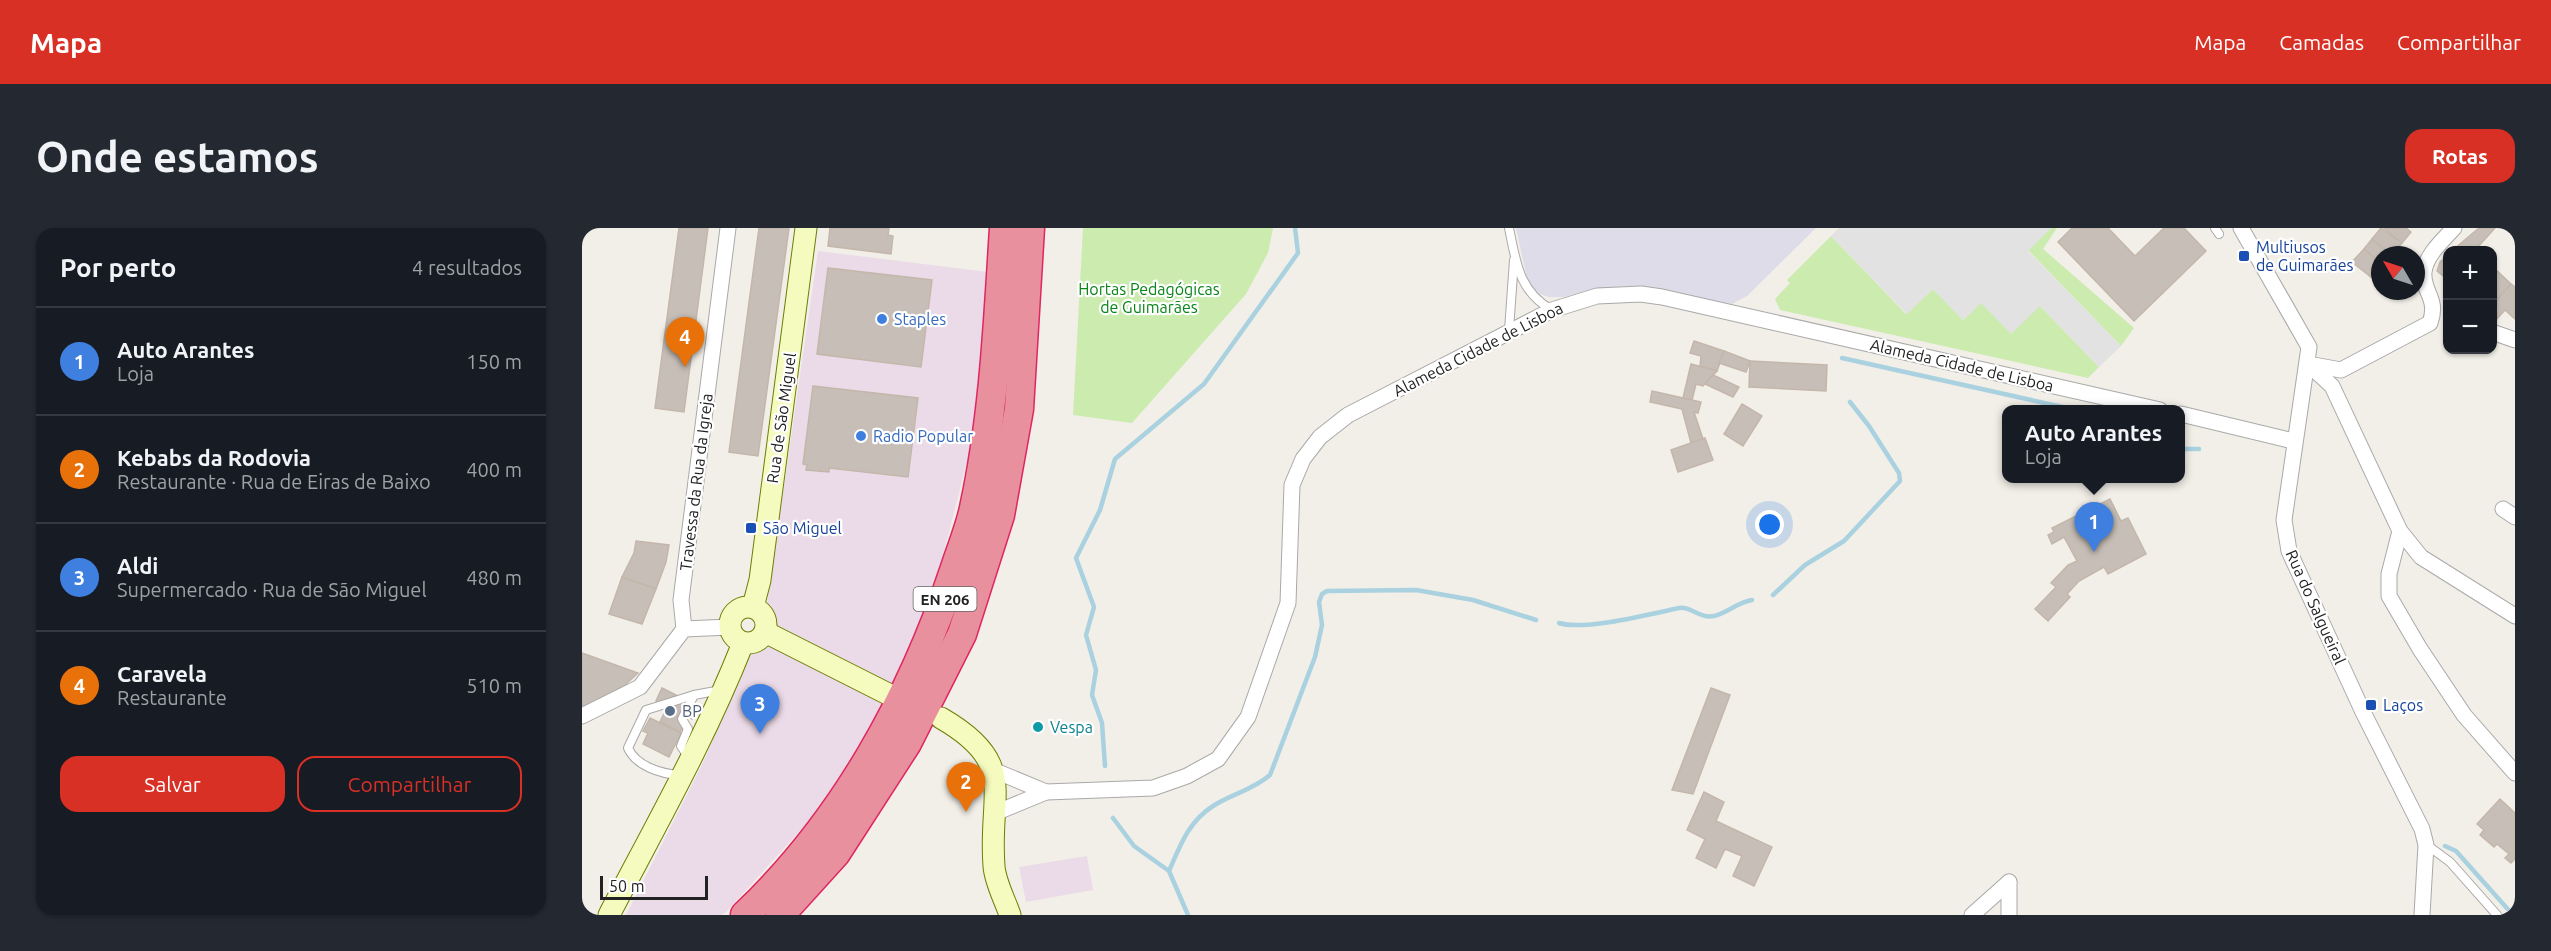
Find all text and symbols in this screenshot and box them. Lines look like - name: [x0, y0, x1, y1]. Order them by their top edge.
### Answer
- text: Mapa: [30, 27, 102, 58]
- text: Mapa: [2194, 30, 2246, 54]
- text: Camadas: [2279, 30, 2364, 54]
- text: Compartilhar: [2397, 30, 2521, 54]
- button: Rotas: [2405, 129, 2515, 183]
- text: Onde estamos: [36, 133, 319, 180]
- place label: Multiusos de Guimarães: [2256, 238, 2354, 274]
- north arrow: [2371, 246, 2425, 300]
- map controls: [2443, 246, 2497, 354]
- button: +: [2443, 246, 2497, 300]
- marker: Multiusos de Guimarães: [2237, 249, 2251, 263]
- text: Por perto: [60, 253, 176, 282]
- text: 4 resultados: [412, 256, 522, 279]
- park label: Hortas Pedagógicas de Guimarães: [1078, 280, 1220, 316]
- street label: Alameda Cidade de Lisboa: [1390, 298, 1566, 400]
- button: −: [2443, 300, 2497, 354]
- place label: Staples: [894, 310, 946, 328]
- marker: Staples: [875, 312, 889, 326]
- pin: 4: [666, 318, 704, 367]
- street label: Alameda Cidade de Lisboa: [1869, 335, 2055, 395]
- text: Auto Arantes: [117, 337, 254, 362]
- text: 1: [74, 350, 85, 373]
- text: 150 m: [466, 350, 522, 373]
- street label: Rua de São Miguel: [763, 352, 799, 484]
- text: Loja: [117, 362, 154, 385]
- street label: Travessa da Rua da Igreja: [676, 392, 716, 572]
- popup: [2002, 405, 2185, 483]
- text: Auto Arantes: [2025, 420, 2162, 445]
- place label: Radio Popular: [873, 427, 973, 445]
- marker: Radio Popular: [854, 429, 868, 443]
- text: Kebabs da Rodovia: [117, 445, 311, 470]
- text: Loja: [2025, 445, 2062, 468]
- text: 2: [74, 458, 85, 481]
- text: 400 m: [466, 458, 522, 481]
- text: Restaurante · Rua de Eiras de Baixo: [117, 470, 431, 493]
- pin: 1: [2074, 502, 2114, 552]
- your location: [1755, 510, 1784, 539]
- place label: São Miguel: [763, 519, 842, 537]
- marker: São Miguel: [744, 521, 758, 535]
- street label: Rua do Salgueiral: [2283, 547, 2349, 667]
- text: Aldi: [117, 553, 158, 578]
- text: 3: [74, 566, 85, 589]
- text: 480 m: [466, 566, 522, 589]
- text: Supermercado · Rua de São Miguel: [117, 578, 427, 601]
- road number: EN 206: [914, 587, 976, 611]
- text: Caravela: [117, 661, 207, 686]
- text: 4: [74, 674, 85, 697]
- text: 510 m: [466, 674, 522, 697]
- pin: 3: [740, 684, 780, 734]
- text: Restaurante: [117, 686, 227, 709]
- place label: Laços: [2383, 696, 2423, 714]
- marker: Laços: [2364, 698, 2378, 712]
- place label: BP: [682, 702, 702, 720]
- marker: BP: [663, 704, 677, 718]
- place label: Vespa: [1050, 718, 1093, 736]
- marker: Vespa: [1031, 720, 1045, 734]
- button: Salvar: [60, 756, 285, 812]
- button: Compartilhar: [297, 756, 522, 812]
- pin: 2: [946, 762, 986, 812]
- scale bar: [600, 873, 708, 900]
- text: 50 m: [609, 877, 645, 895]

